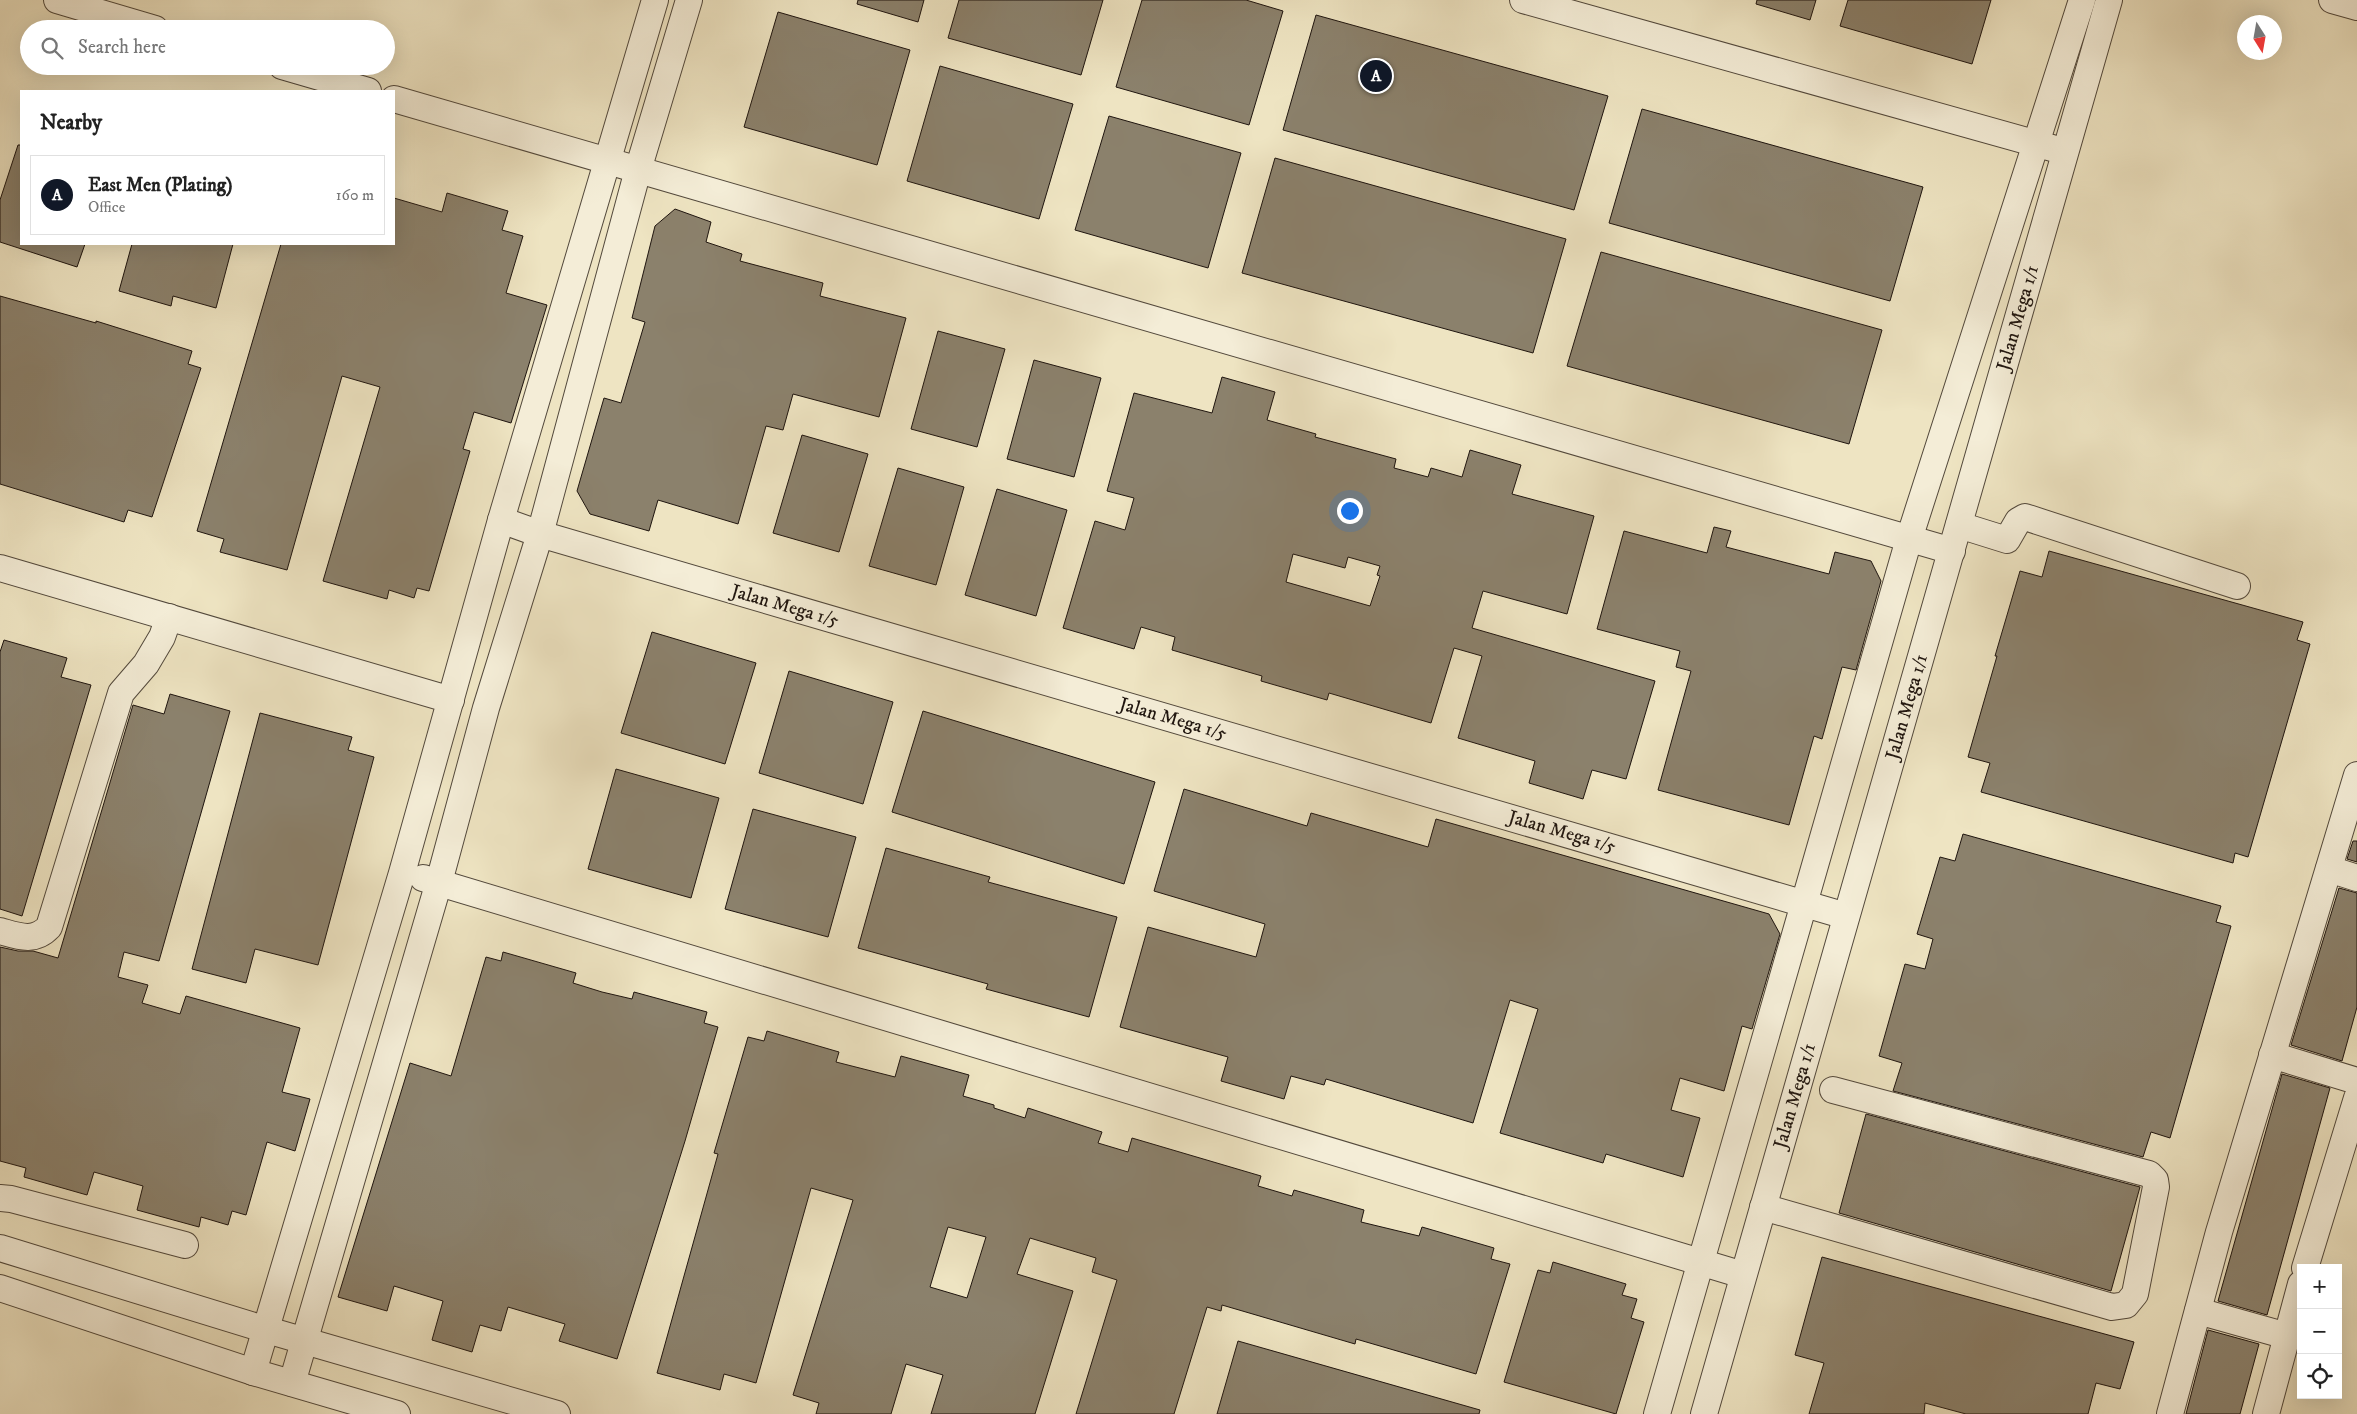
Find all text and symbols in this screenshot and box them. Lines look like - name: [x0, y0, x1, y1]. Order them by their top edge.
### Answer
- north arrow: [2237, 15, 2282, 60]
- search box: [20, 20, 395, 75]
- icon: search: [38, 34, 66, 62]
- text: Search here: [78, 36, 166, 59]
- pin: A: [1360, 57, 1392, 95]
- text: Nearby: [40, 110, 102, 136]
- text: East Men (Plating): [88, 174, 233, 197]
- text: A: [52, 185, 62, 205]
- text: 160 m: [336, 185, 374, 205]
- text: Office: [88, 197, 125, 217]
- street label: Jalan Mega 1/1: [1991, 263, 2044, 375]
- your location: [1337, 498, 1363, 524]
- street label: Jalan Mega 1/5: [727, 579, 842, 633]
- street label: Jalan Mega 1/1: [1880, 652, 1933, 764]
- street label: Jalan Mega 1/5: [1115, 692, 1230, 746]
- street label: Jalan Mega 1/5: [1504, 805, 1619, 859]
- street label: Jalan Mega 1/1: [1768, 1041, 1821, 1153]
- map controls: [2297, 1264, 2342, 1399]
- button: +: [2297, 1264, 2342, 1309]
- button: −: [2297, 1309, 2342, 1354]
- button: locate: [2297, 1354, 2342, 1399]

